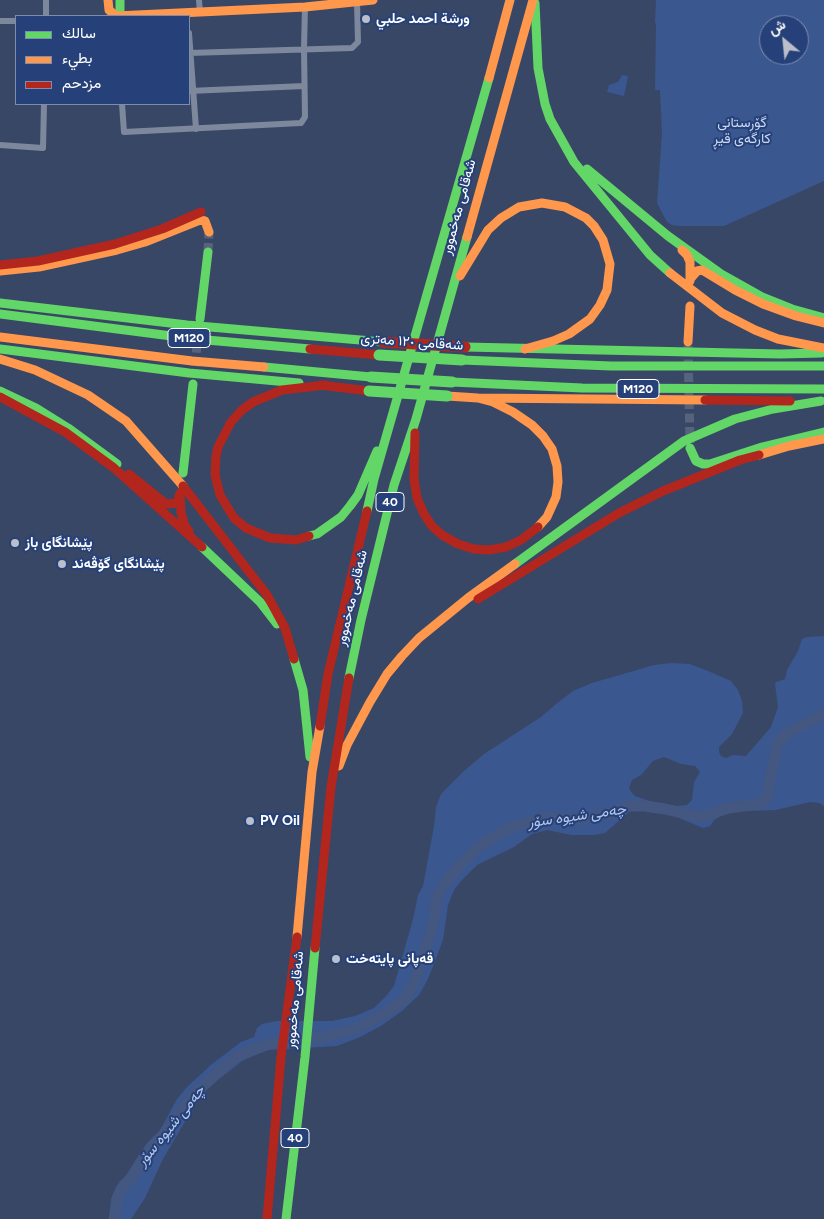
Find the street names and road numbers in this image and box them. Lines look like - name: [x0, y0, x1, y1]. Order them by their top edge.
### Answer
- street label: شەقامی مەخموور: [438, 157, 480, 257]
- road number: M120: [168, 328, 210, 348]
- street label: شەقامی ١٢٠ مەتری: [360, 330, 464, 354]
- road number: M120: [617, 379, 659, 398]
- road number: 40: [376, 492, 404, 512]
- street label: شەقامی مەخموور: [333, 548, 371, 648]
- street label: شەقامی مەخموور: [282, 950, 308, 1050]
- road number: 40: [281, 1128, 309, 1148]

